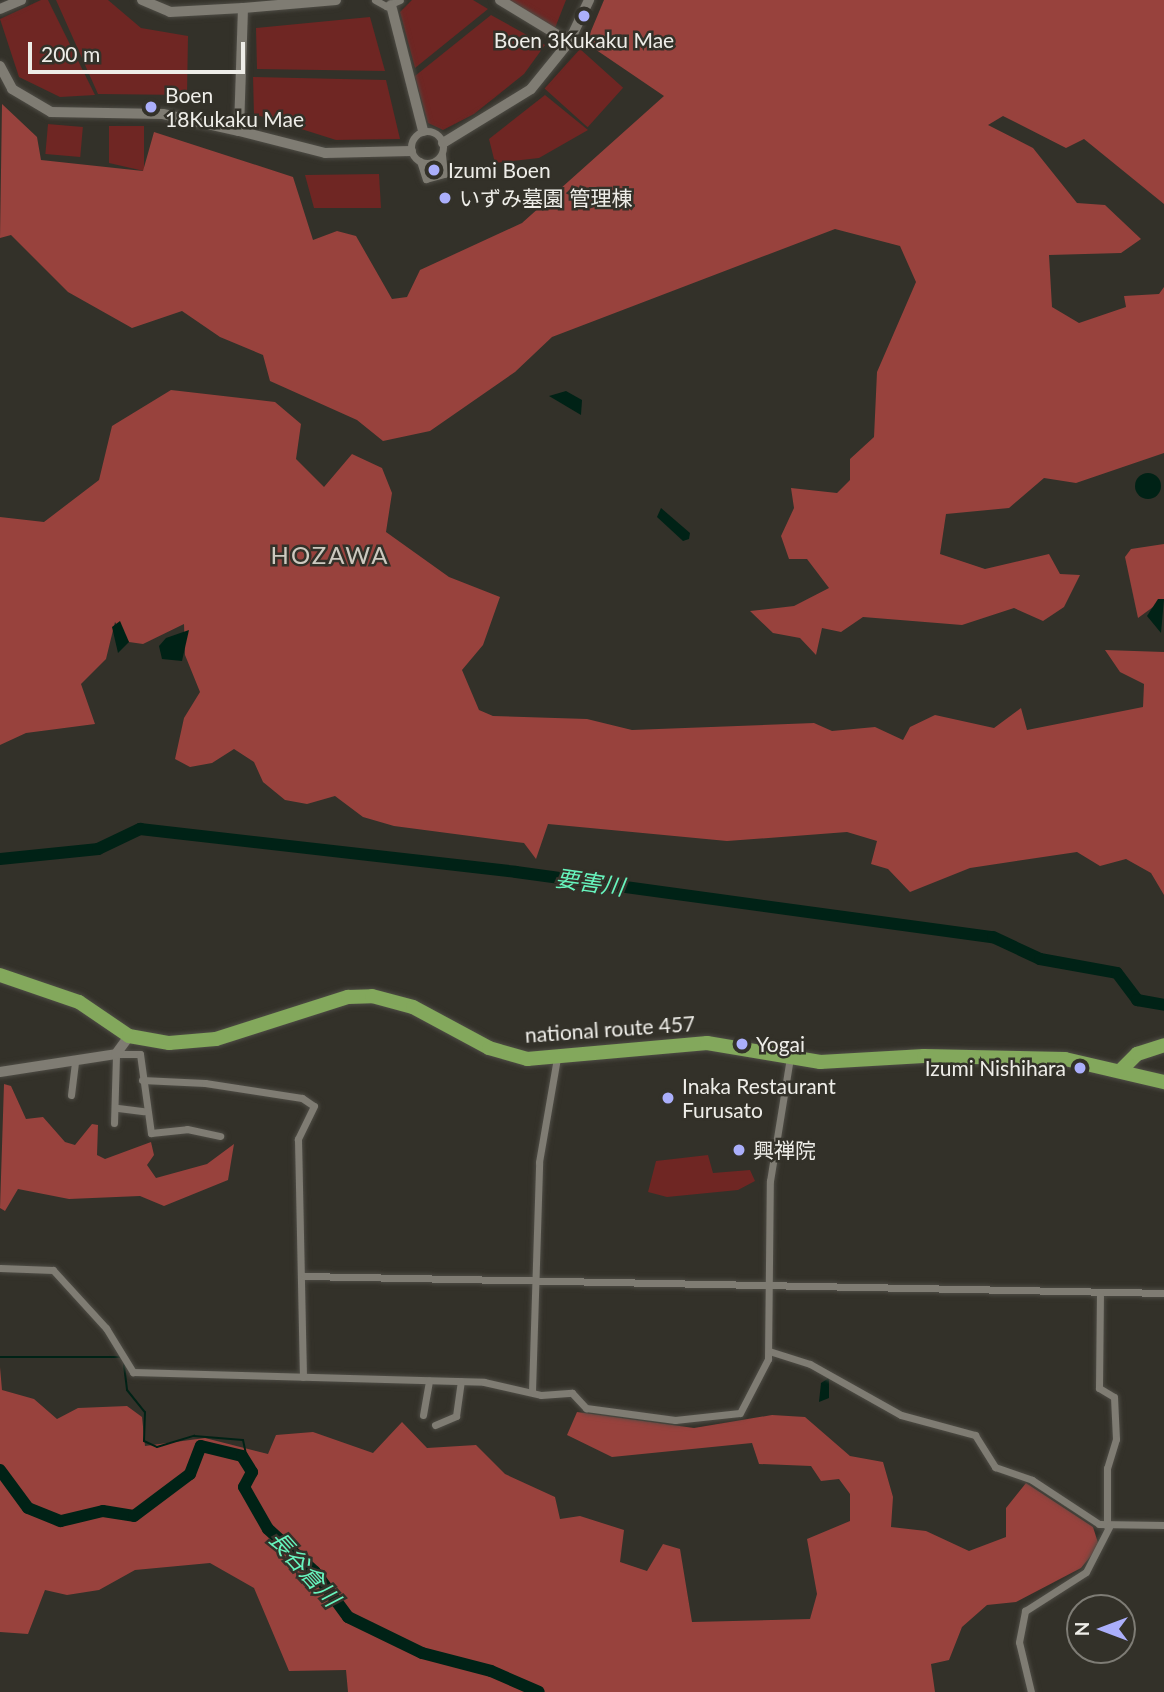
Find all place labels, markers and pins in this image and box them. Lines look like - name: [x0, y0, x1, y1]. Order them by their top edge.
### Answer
- marker: Boen 3Kukaku Mae: [576, 8, 592, 24]
- place label: Boen 3Kukaku Mae: [494, 27, 674, 53]
- place label: Boen 18Kukaku Mae: [165, 82, 304, 132]
- marker: Boen 18Kukaku Mae: [143, 99, 159, 115]
- place label: Izumi Boen: [448, 157, 551, 183]
- marker: Izumi Boen: [426, 162, 442, 178]
- place label: いずみ墓園 管理棟: [459, 185, 632, 211]
- marker: いずみ墓園 管理棟: [437, 190, 453, 206]
- place label: Yogai: [756, 1031, 805, 1057]
- marker: Yogai: [734, 1036, 750, 1052]
- place label: Izumi Nishihara: [925, 1055, 1066, 1081]
- marker: Izumi Nishihara: [1072, 1060, 1088, 1076]
- place label: Inaka Restaurant Furusato: [682, 1073, 836, 1123]
- marker: Inaka Restaurant Furusato: [660, 1090, 676, 1106]
- place label: 興禅院: [753, 1137, 816, 1163]
- marker: 興禅院: [731, 1142, 747, 1158]

